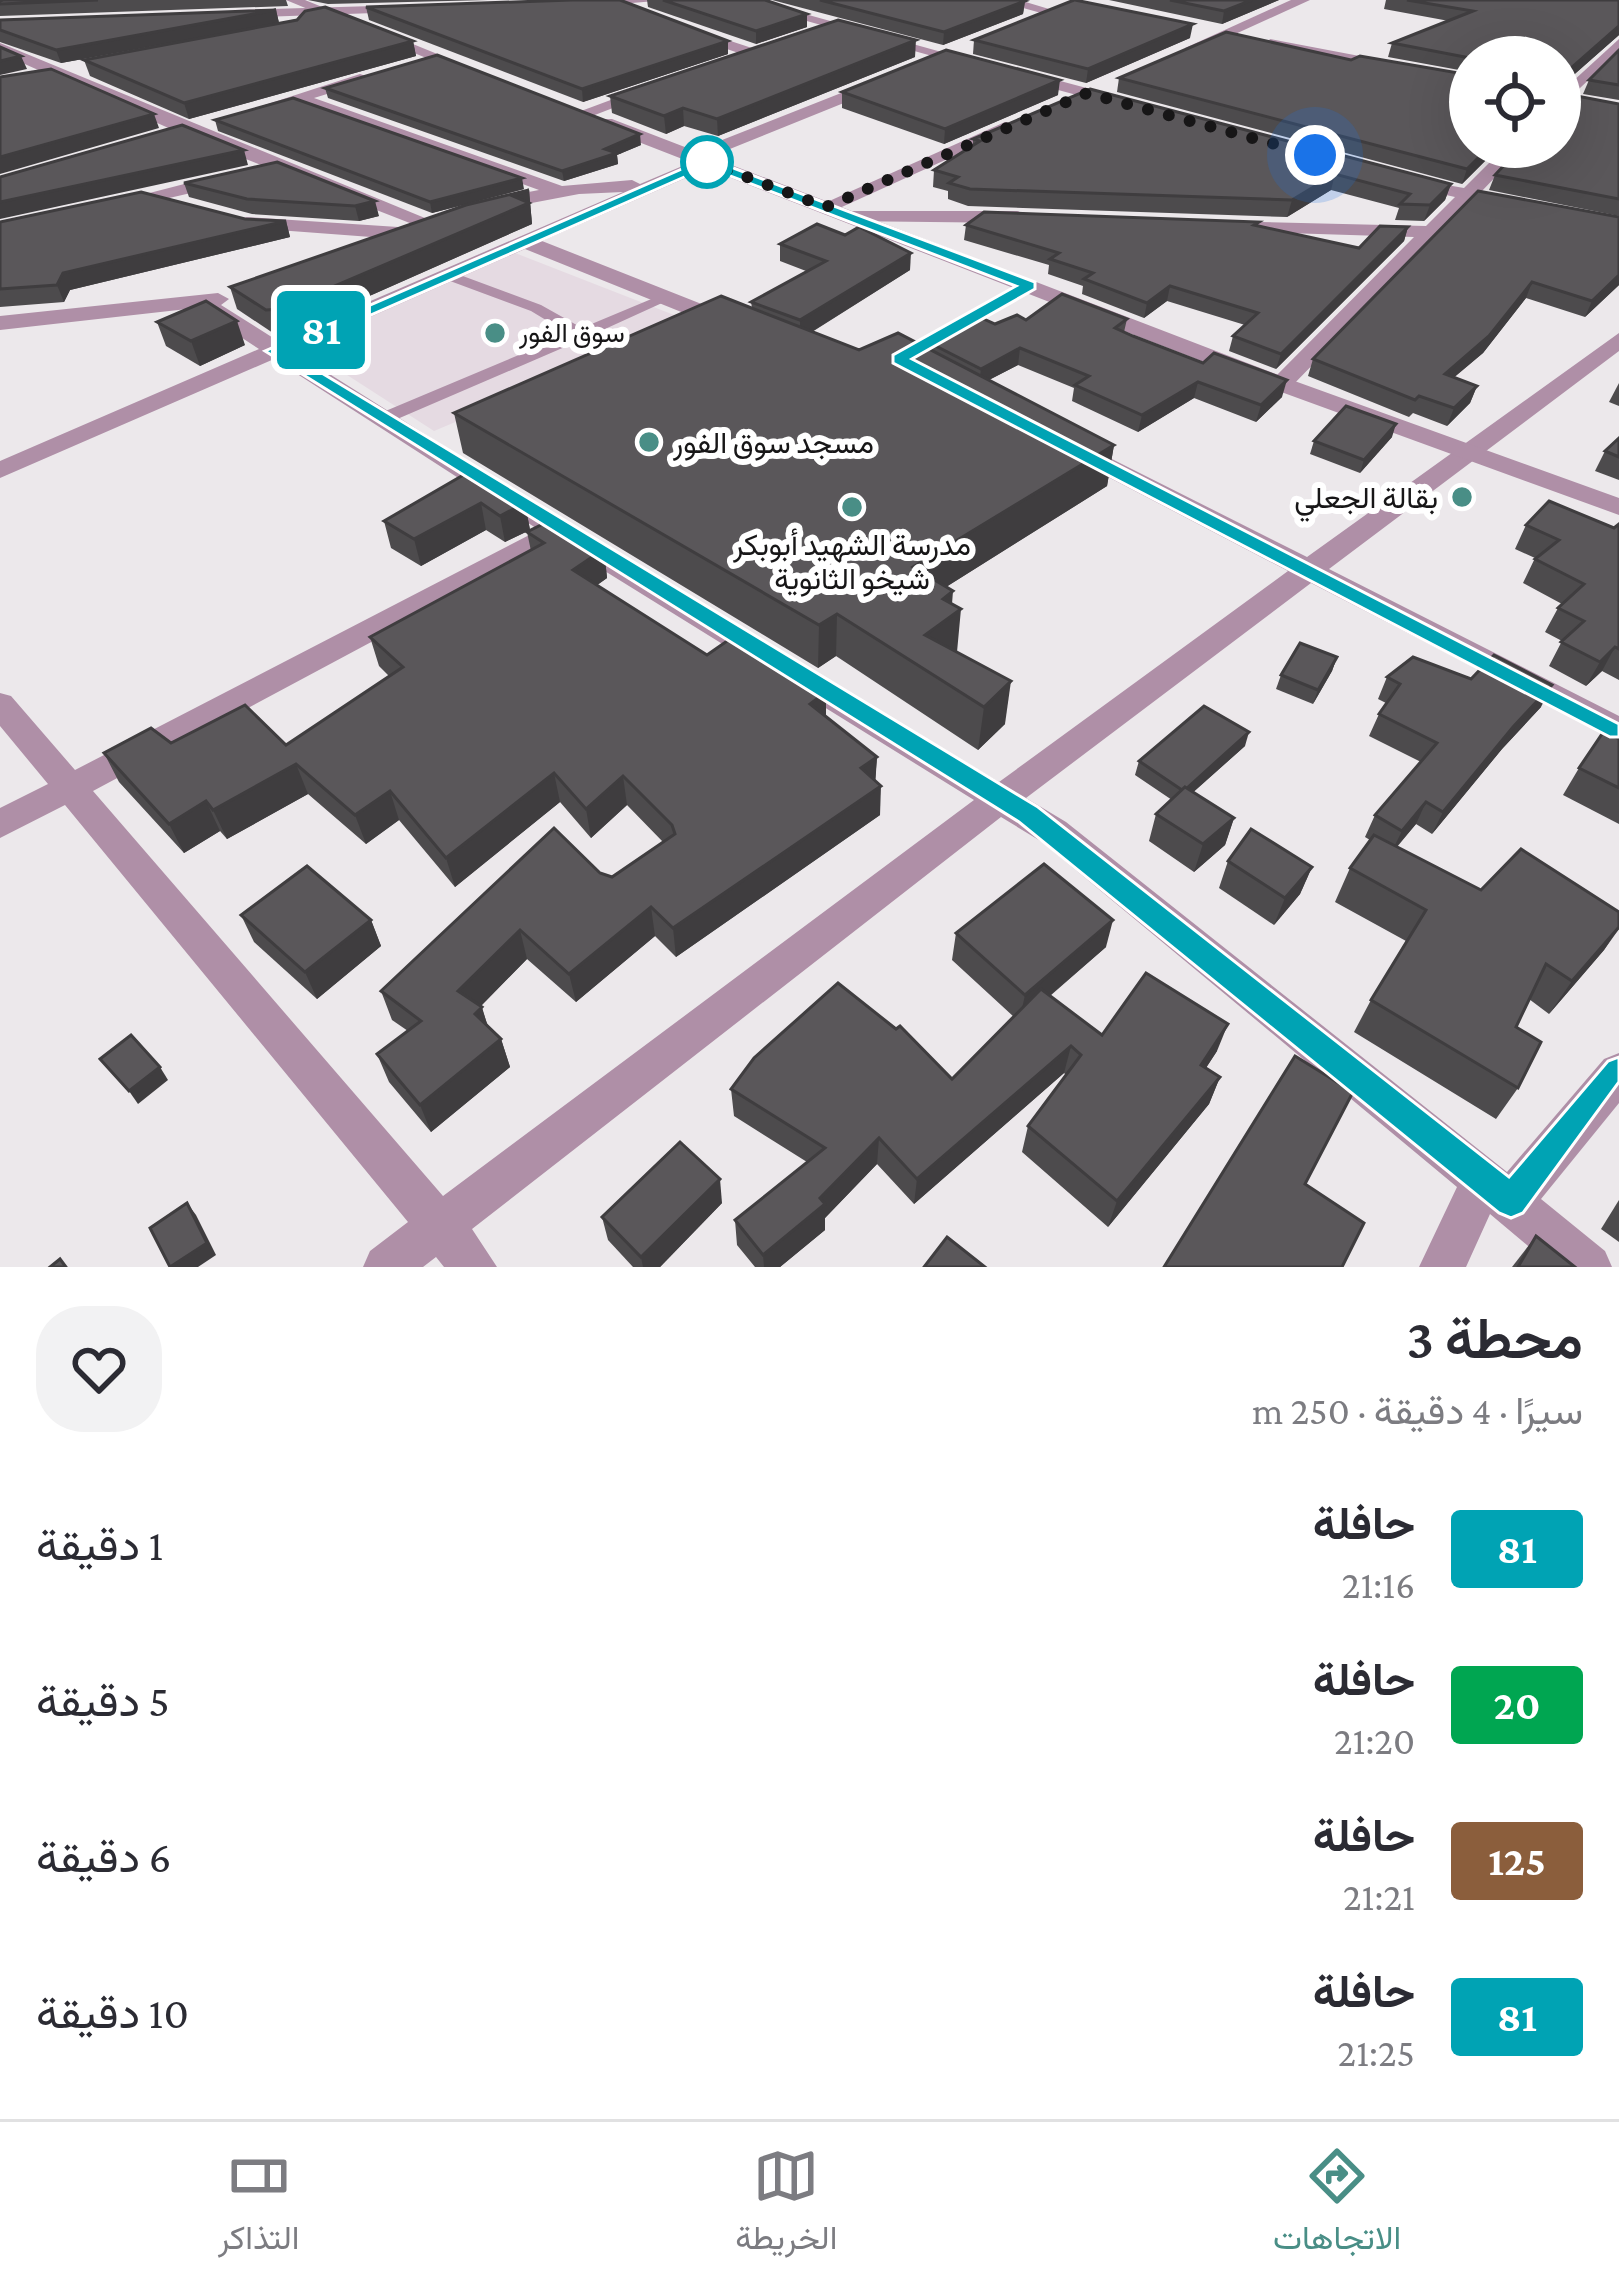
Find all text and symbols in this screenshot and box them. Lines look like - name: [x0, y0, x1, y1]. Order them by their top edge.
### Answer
- map controls: [1449, 36, 1581, 168]
- button: locate: [1449, 36, 1581, 168]
- your location: [1285, 125, 1345, 185]
- unlabelled marker: [682, 137, 732, 187]
- line badge: 81: [267, 291, 375, 369]
- text: 81: [301, 306, 341, 353]
- place label: سوق الفور: [518, 318, 625, 350]
- marker: سوق الفور: [482, 320, 508, 346]
- place label: مسجد سوق الفور: [672, 426, 874, 461]
- marker: مسجد سوق الفور: [636, 429, 662, 455]
- place label: بقالة الجعلي: [1294, 481, 1438, 522]
- marker: بقالة الجعلي: [1449, 484, 1475, 510]
- marker: مدرسة الشهيد أبوبكر شيخو الثانوية: [839, 494, 865, 520]
- place label: مدرسة الشهيد أبوبكر شيخو الثانوية: [732, 528, 971, 597]
- button: heart: [36, 1306, 162, 1432]
- text: محطة 3: [1406, 1307, 1583, 1370]
- text: سيرًا · 4 دقيقة · 250 m: [1252, 1389, 1583, 1432]
- text: حافلة: [1313, 1499, 1415, 1549]
- text: 1 دقيقة: [36, 1520, 164, 1570]
- text: 81: [1497, 1525, 1537, 1572]
- text: 21:16: [1342, 1563, 1415, 1606]
- text: حافلة: [1313, 1655, 1415, 1705]
- text: 5 دقيقة: [36, 1676, 170, 1726]
- text: 20: [1494, 1681, 1540, 1728]
- text: 21:20: [1334, 1719, 1415, 1762]
- text: حافلة: [1313, 1811, 1415, 1861]
- text: 6 دقيقة: [36, 1832, 171, 1882]
- text: 125: [1488, 1837, 1546, 1884]
- text: 21:21: [1343, 1875, 1415, 1918]
- text: حافلة: [1313, 1967, 1415, 2017]
- text: 10 دقيقة: [36, 1988, 189, 2038]
- text: 81: [1497, 1993, 1537, 2040]
- text: 21:25: [1338, 2031, 1415, 2074]
- tab: التذاكر: [218, 2143, 299, 2267]
- tab: الخريطة: [735, 2143, 837, 2267]
- tab: الاتجاهات: [1273, 2143, 1401, 2267]

